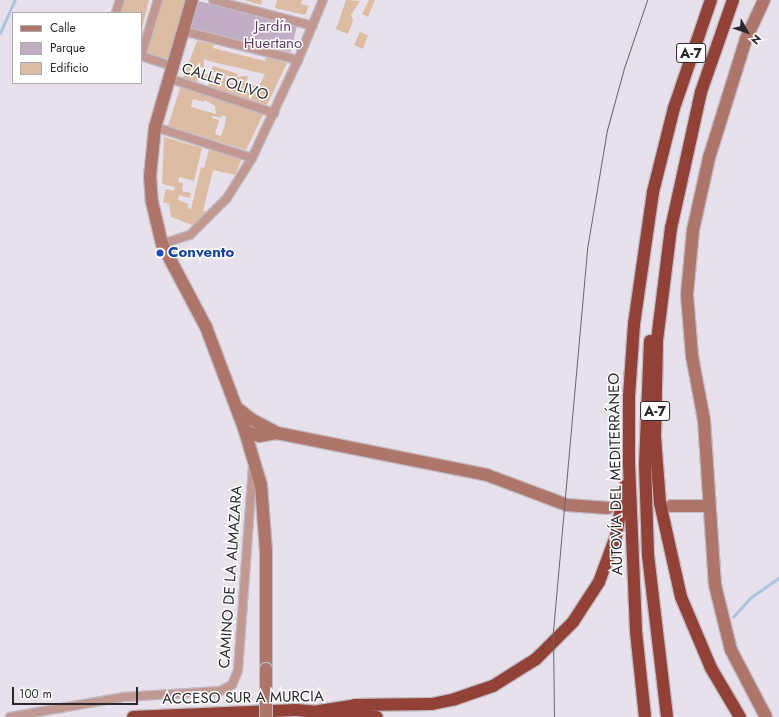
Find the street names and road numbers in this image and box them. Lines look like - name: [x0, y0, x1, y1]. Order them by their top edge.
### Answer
- road number: A-7: [676, 41, 706, 65]
- street label: CALLE OLIVO: [179, 60, 271, 104]
- street label: AUTOVÍA DEL MEDITERRÁNEO: [605, 373, 627, 575]
- road number: A-7: [640, 399, 670, 423]
- street label: CAMINO DE LA ALMAZARA: [216, 485, 246, 669]
- street label: ACCESO SUR A MURCIA: [162, 688, 324, 708]

